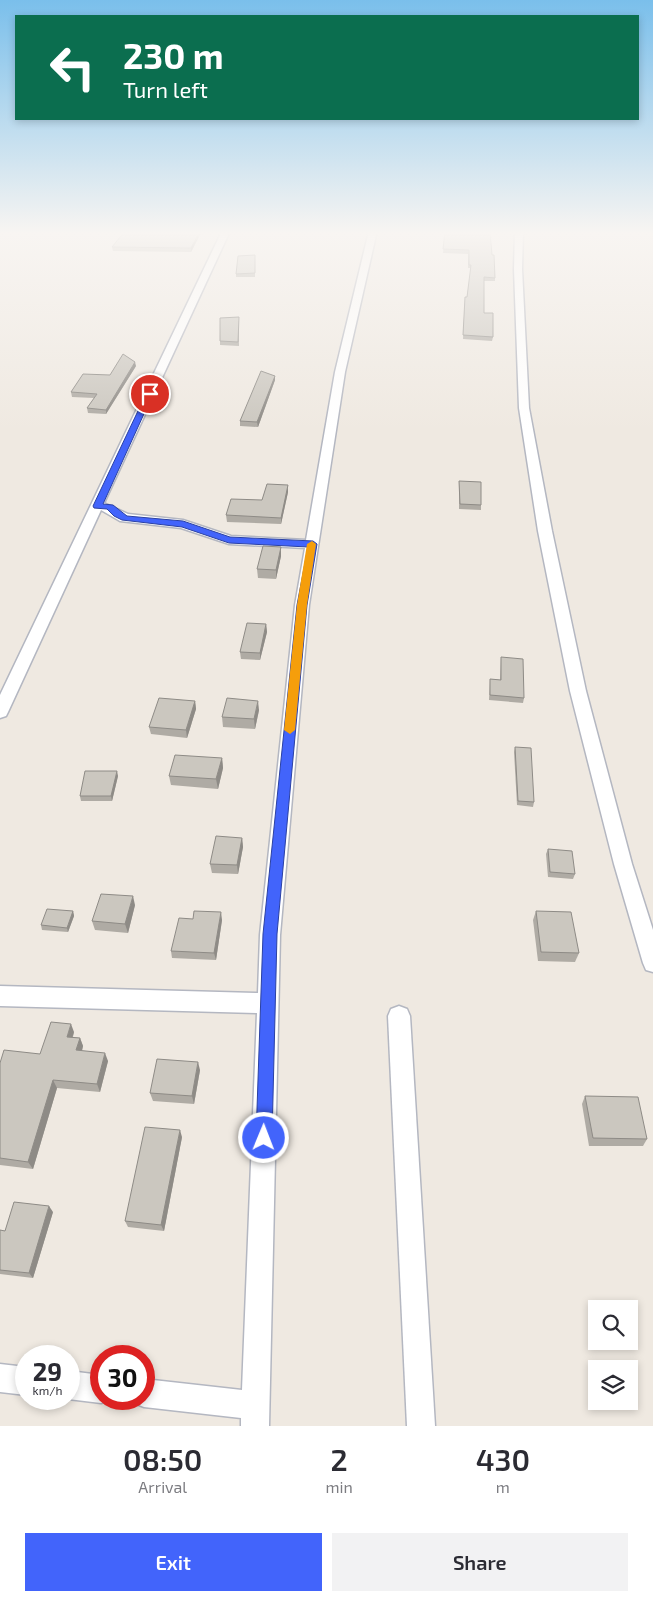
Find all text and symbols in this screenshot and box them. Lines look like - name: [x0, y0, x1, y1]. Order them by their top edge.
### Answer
- text: 230 m: [123, 34, 224, 76]
- icon: left: [40, 35, 105, 100]
- text: Turn left: [123, 76, 208, 102]
- pin: [129, 373, 171, 415]
- icon: arrive: [136, 380, 164, 408]
- position arrow: [237, 1111, 289, 1163]
- map controls: [588, 1300, 638, 1410]
- button: search: [588, 1300, 638, 1350]
- speed limit sign: 30: [90, 1345, 155, 1410]
- text: 29: [33, 1356, 62, 1386]
- button: layers: [588, 1360, 638, 1410]
- text: km/h: [33, 1383, 62, 1397]
- text: 08:50: [123, 1441, 202, 1477]
- text: 2: [330, 1441, 348, 1477]
- text: 430: [476, 1441, 530, 1477]
- text: Arrival: [138, 1477, 187, 1496]
- text: min: [325, 1477, 353, 1496]
- text: m: [496, 1477, 510, 1496]
- button: Exit: [25, 1533, 322, 1591]
- button: Share: [332, 1533, 628, 1591]

